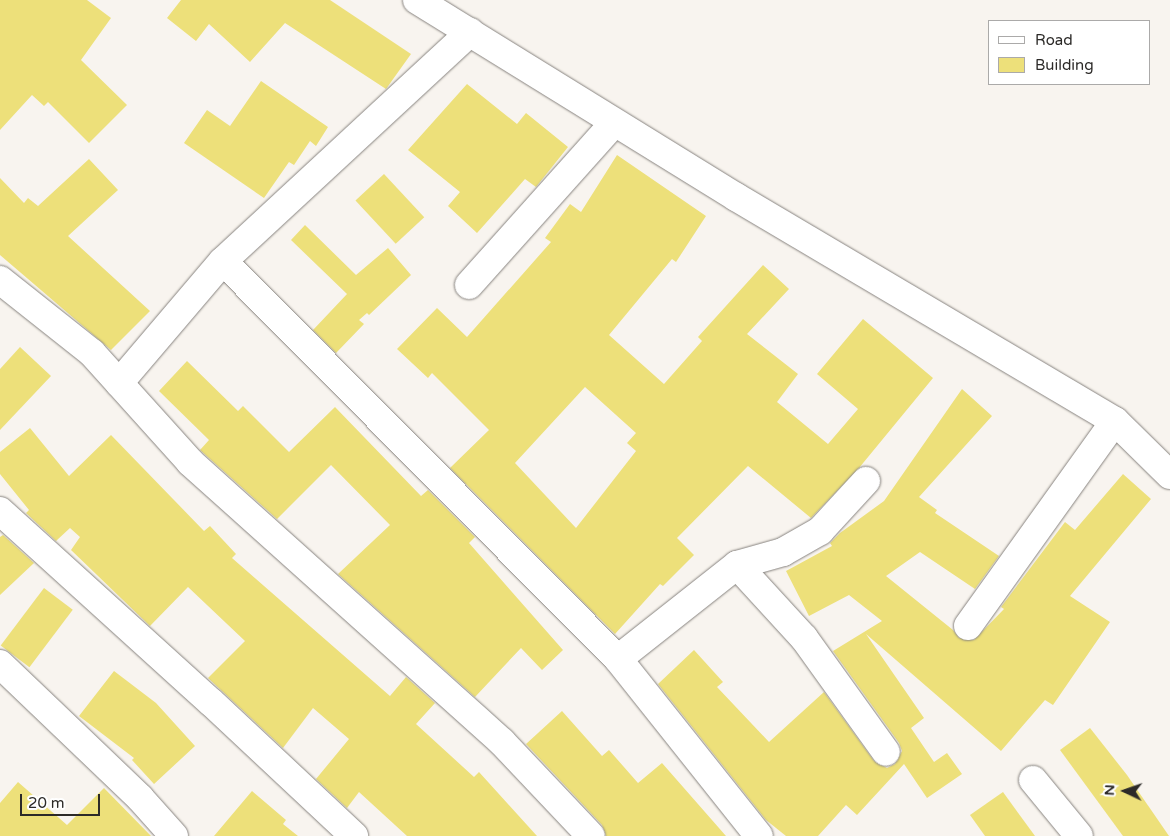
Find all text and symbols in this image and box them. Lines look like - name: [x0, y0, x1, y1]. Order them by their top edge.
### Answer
- legend: [988, 20, 1150, 85]
- text: Road: [1035, 31, 1073, 49]
- text: Building: [1035, 56, 1094, 74]
- north arrow: [1100, 766, 1150, 816]
- scale bar: [22, 784, 102, 816]
- text: N: [1101, 784, 1118, 796]
- text: 20 m: [28, 794, 65, 812]

